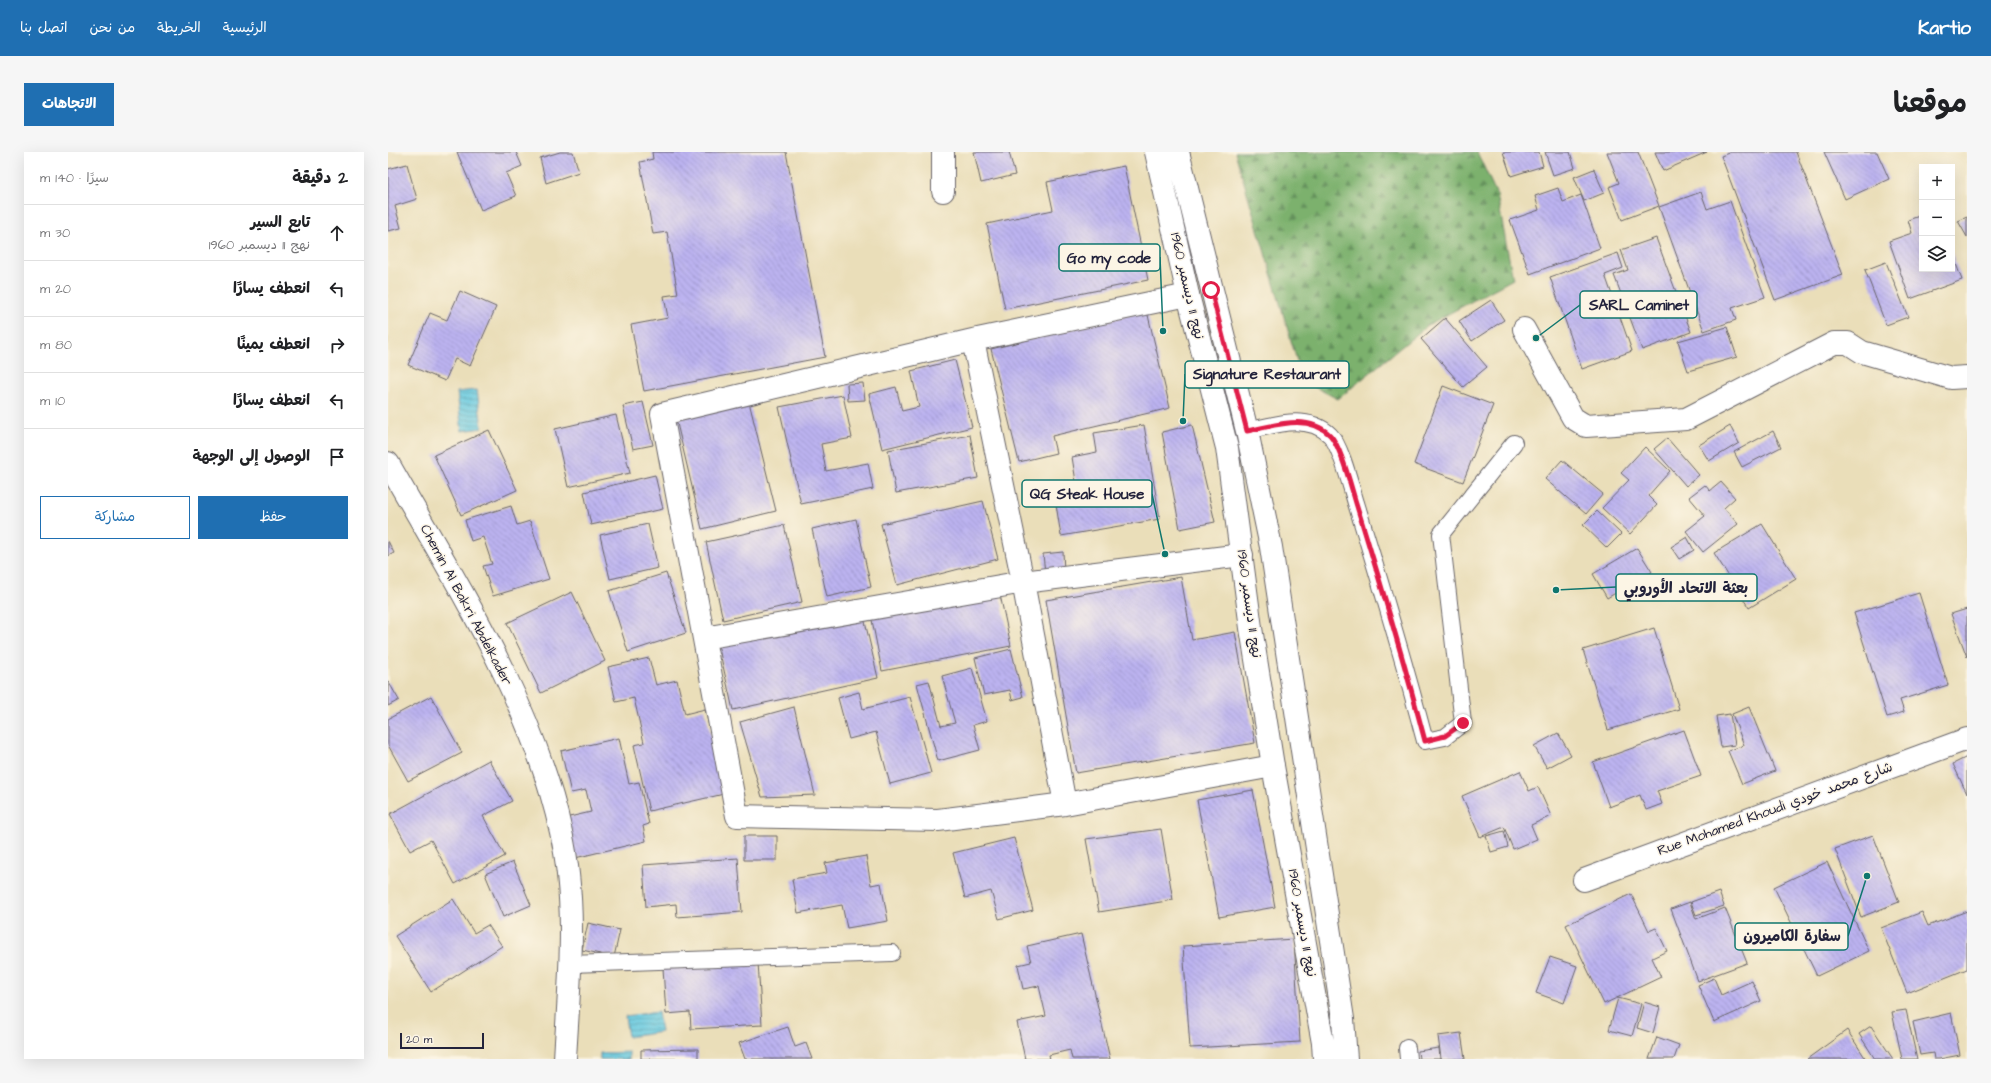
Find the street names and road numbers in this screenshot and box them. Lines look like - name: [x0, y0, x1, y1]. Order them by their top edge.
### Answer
- street label: نهج 11 ديسمبر 1960: [1165, 231, 1209, 341]
- street label: Chemin Al Bakri Abdelkader: [415, 521, 517, 689]
- street label: نهج 11 ديسمبر 1960: [1232, 549, 1266, 659]
- street label: Rue Mohamed Khoudi شارع محمد خودي: [1655, 757, 1895, 861]
- street label: نهج 11 ديسمبر 1960: [1283, 868, 1321, 978]

